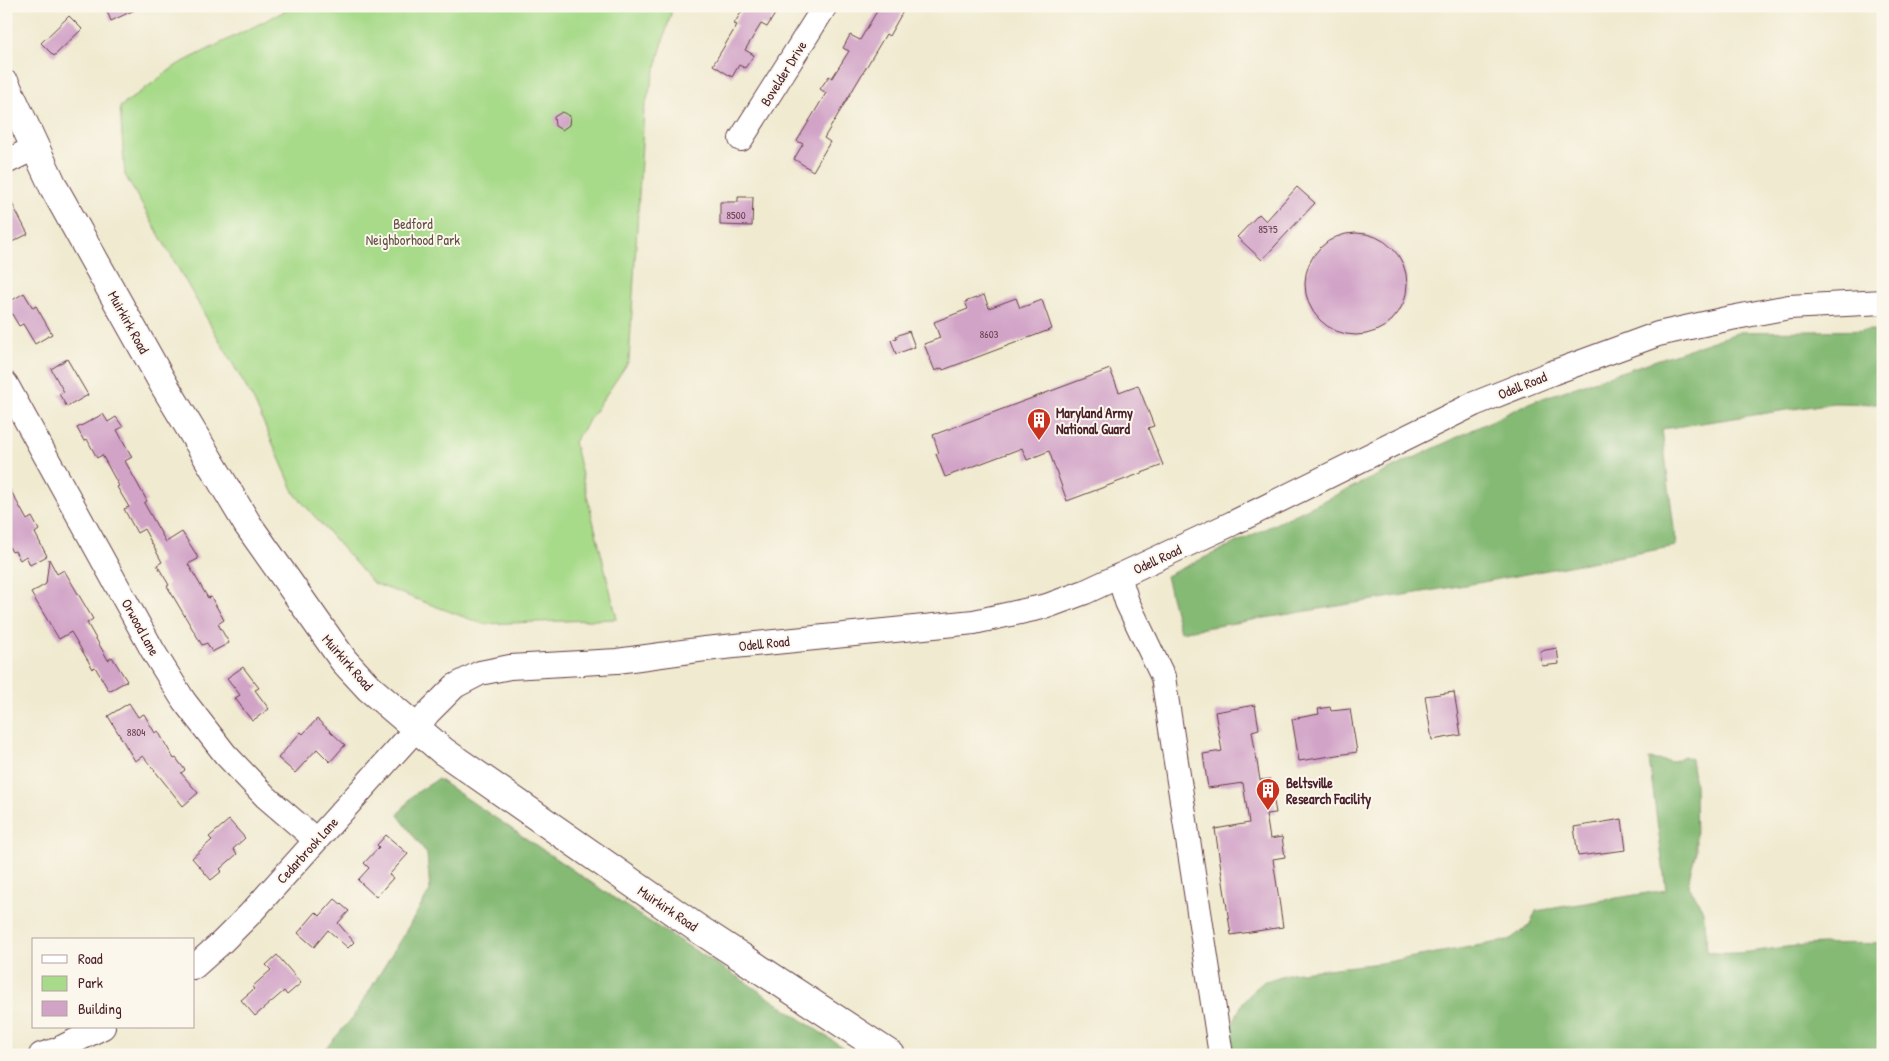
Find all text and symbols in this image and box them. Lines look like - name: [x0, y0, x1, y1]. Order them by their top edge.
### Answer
- street label: Bovelder Drive: [755, 36, 811, 109]
- house number: 8500: [726, 208, 746, 222]
- park label: Bedford Neighborhood Park: [366, 214, 460, 250]
- house number: 8575: [1258, 222, 1278, 236]
- street label: Muirkirk Road: [104, 287, 154, 357]
- house number: 8603: [979, 327, 999, 341]
- street label: Odell Road: [1495, 366, 1550, 403]
- place label: Maryland Army National Guard: [1056, 403, 1133, 438]
- building icon: Maryland Army National Guard: [1026, 407, 1052, 441]
- street label: Odell Road: [1130, 539, 1185, 578]
- street label: Orwood Lane: [118, 595, 165, 659]
- street label: Muirkirk Road: [318, 630, 378, 695]
- street label: Odell Road: [738, 631, 791, 655]
- house number: 8804: [127, 725, 145, 739]
- place label: Beltsville Research Facility: [1286, 773, 1371, 810]
- building icon: Beltsville Research Facility: [1255, 777, 1281, 811]
- street label: Cedarbrook Lane: [272, 812, 342, 887]
- street label: Muirkirk Road: [634, 881, 702, 935]
- legend: [32, 938, 195, 1028]
- text: Road: [78, 948, 103, 969]
- text: Park: [78, 972, 103, 993]
- text: Building: [78, 998, 122, 1019]

